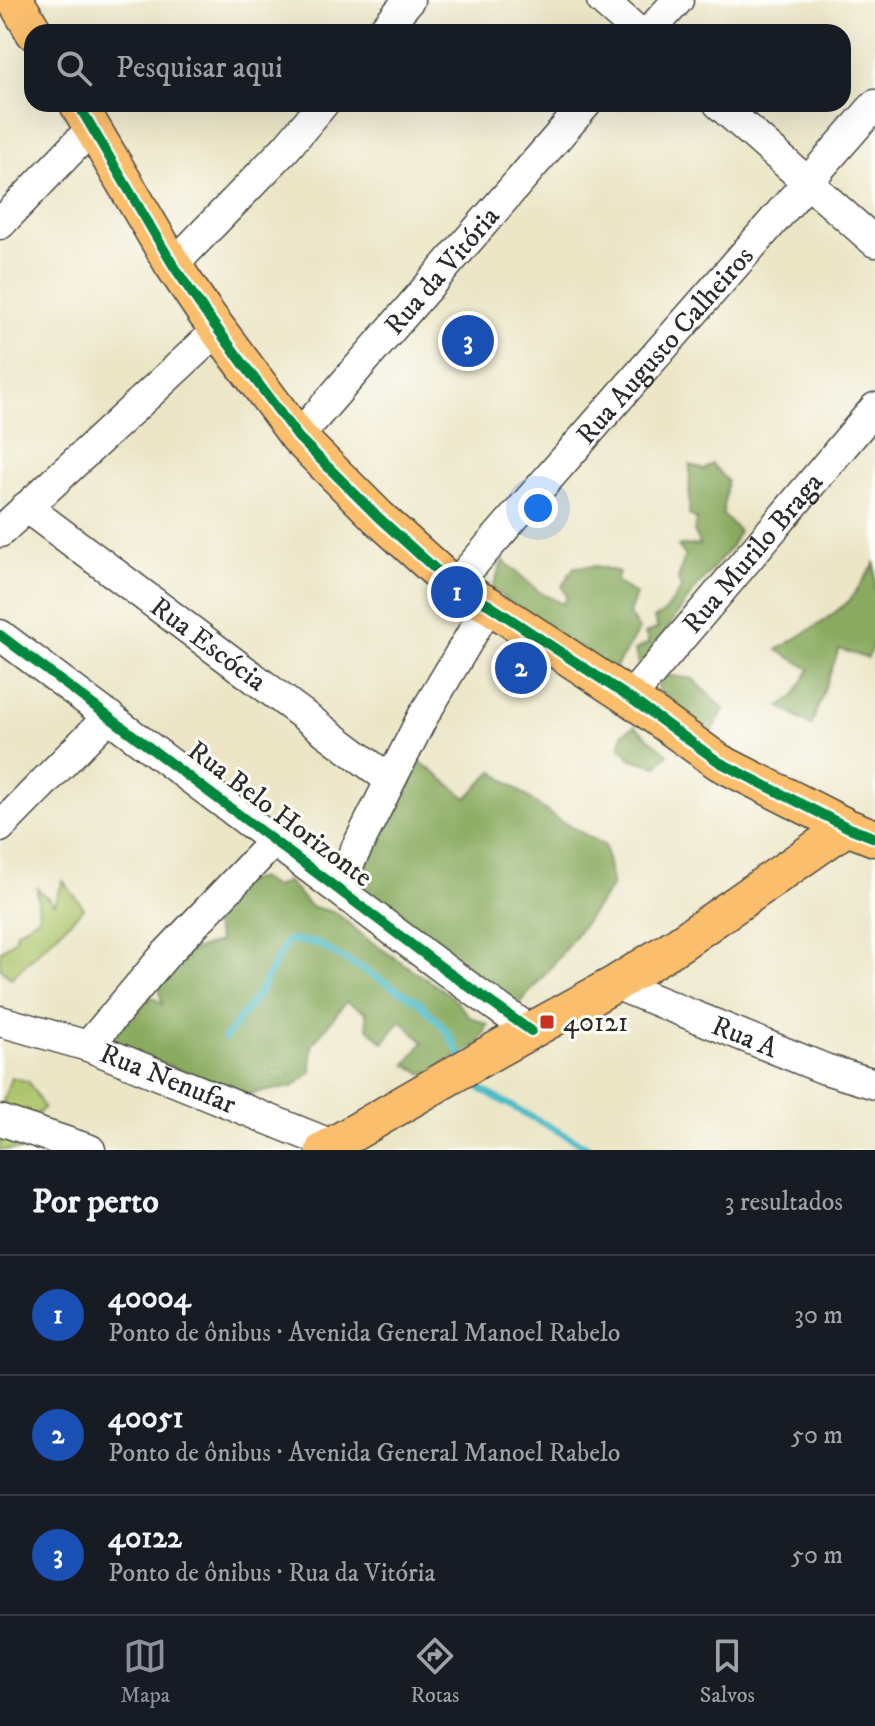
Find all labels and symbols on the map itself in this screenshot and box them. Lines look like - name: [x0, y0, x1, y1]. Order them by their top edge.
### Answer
- street label: Rua da Vitória: [377, 199, 507, 342]
- street label: Rua Augusto Calheiros: [568, 239, 761, 452]
- pin: 3: [442, 311, 494, 371]
- street label: Rua Murilo Braga: [675, 465, 831, 640]
- your location: [518, 488, 558, 528]
- pin: 1: [431, 562, 483, 622]
- street label: Rua Escócia: [143, 589, 273, 699]
- pin: 2: [495, 638, 547, 698]
- street label: Rua Belo Horizonte: [181, 733, 379, 895]
- place label: 40121: [563, 1005, 628, 1040]
- street label: Rua A: [707, 1008, 784, 1066]
- marker: 40121: [538, 1013, 556, 1031]
- street label: Rua Nenufar: [95, 1035, 242, 1122]

